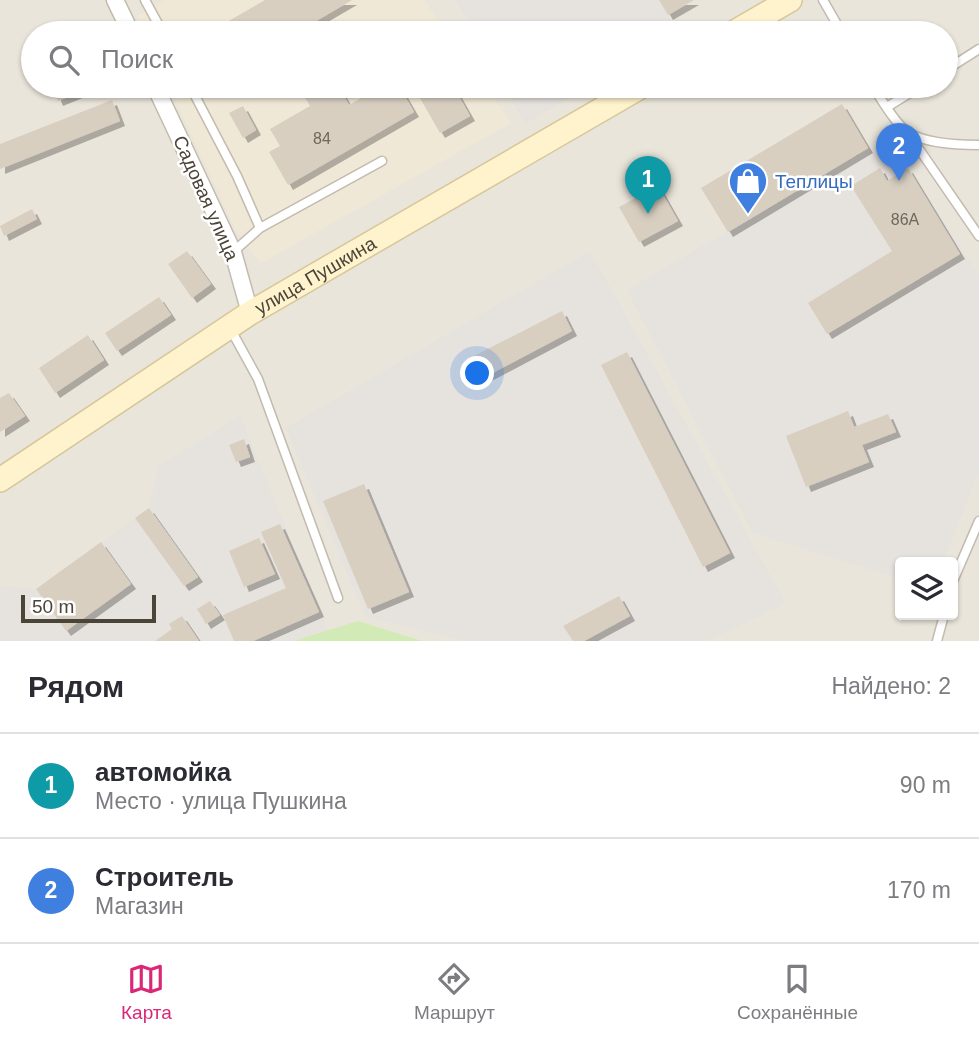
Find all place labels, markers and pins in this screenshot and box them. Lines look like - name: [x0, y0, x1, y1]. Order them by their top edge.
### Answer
- pin: 2: [876, 123, 922, 181]
- pin: 1: [625, 156, 671, 214]
- shop icon: Теплицы: [727, 160, 769, 215]
- place label: Теплицы: [775, 171, 853, 192]

